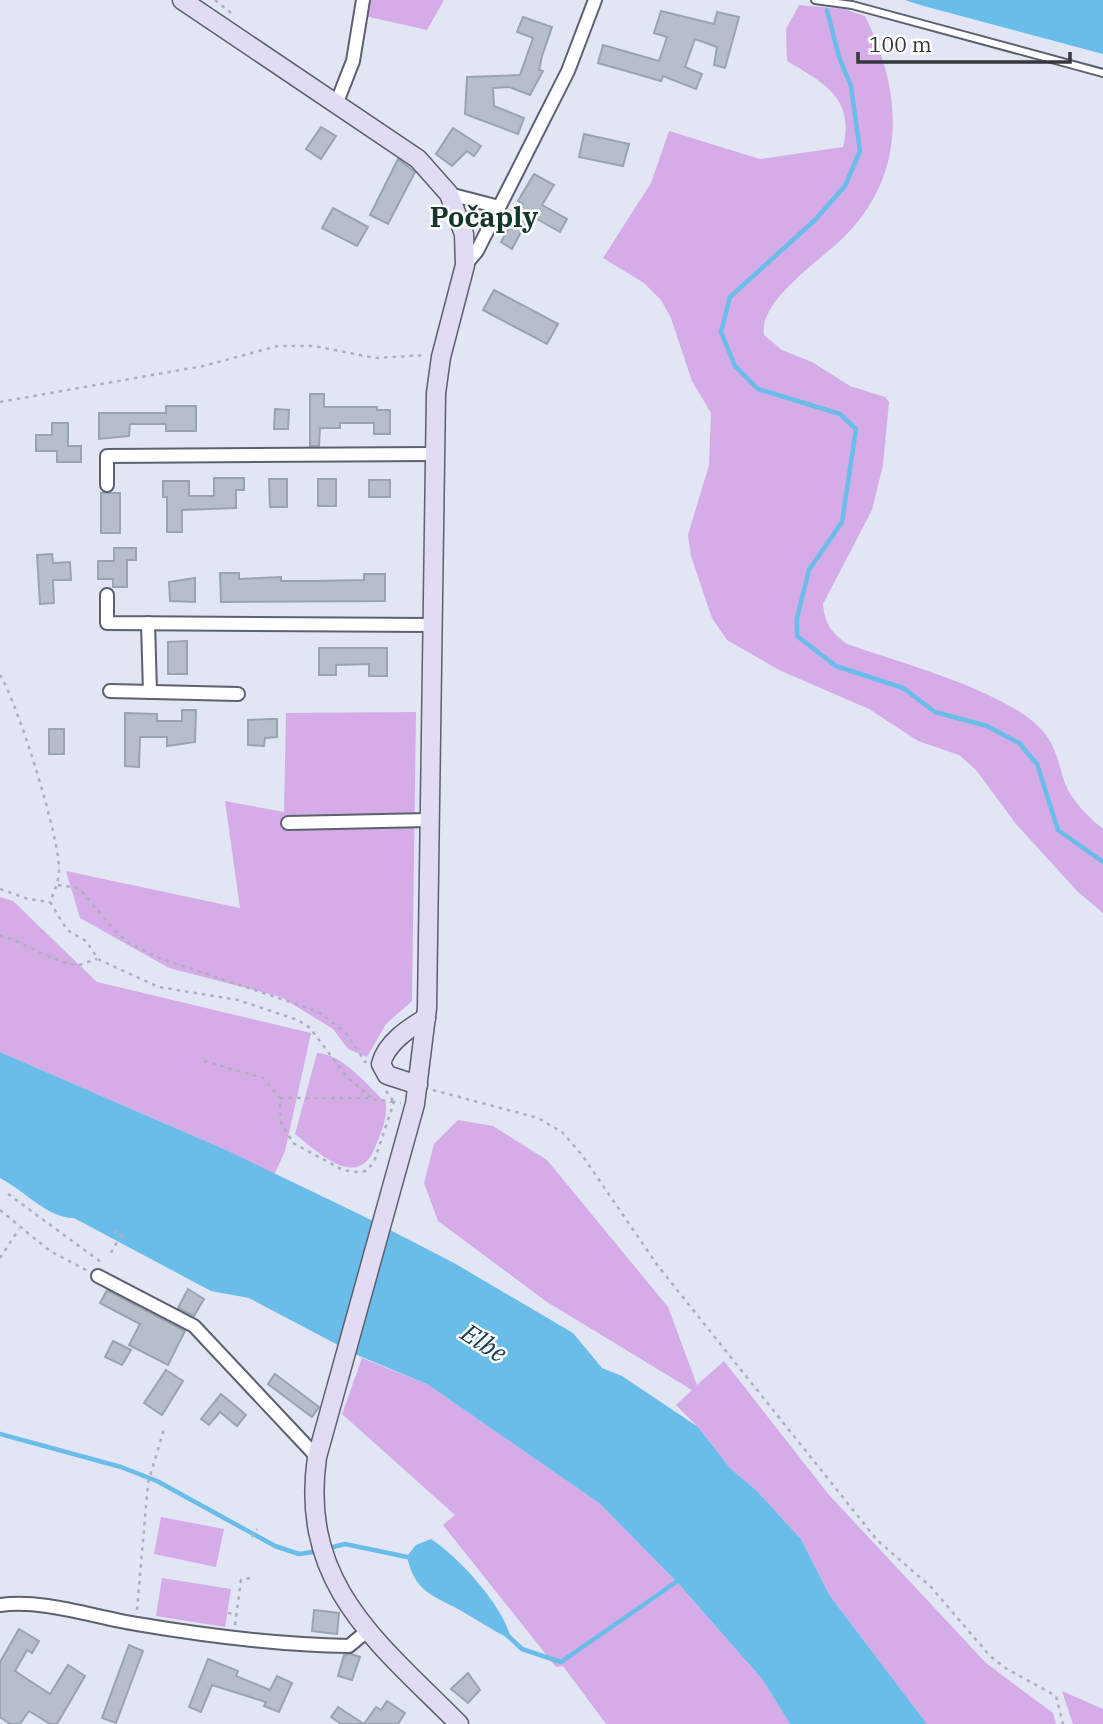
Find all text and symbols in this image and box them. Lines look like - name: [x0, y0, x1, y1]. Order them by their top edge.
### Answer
- scale bar: [858, 21, 1070, 65]
- text: 100 m: [869, 30, 932, 58]
- district label: Počaply: [430, 198, 538, 235]
- water label: Elbe: [454, 1314, 514, 1370]

